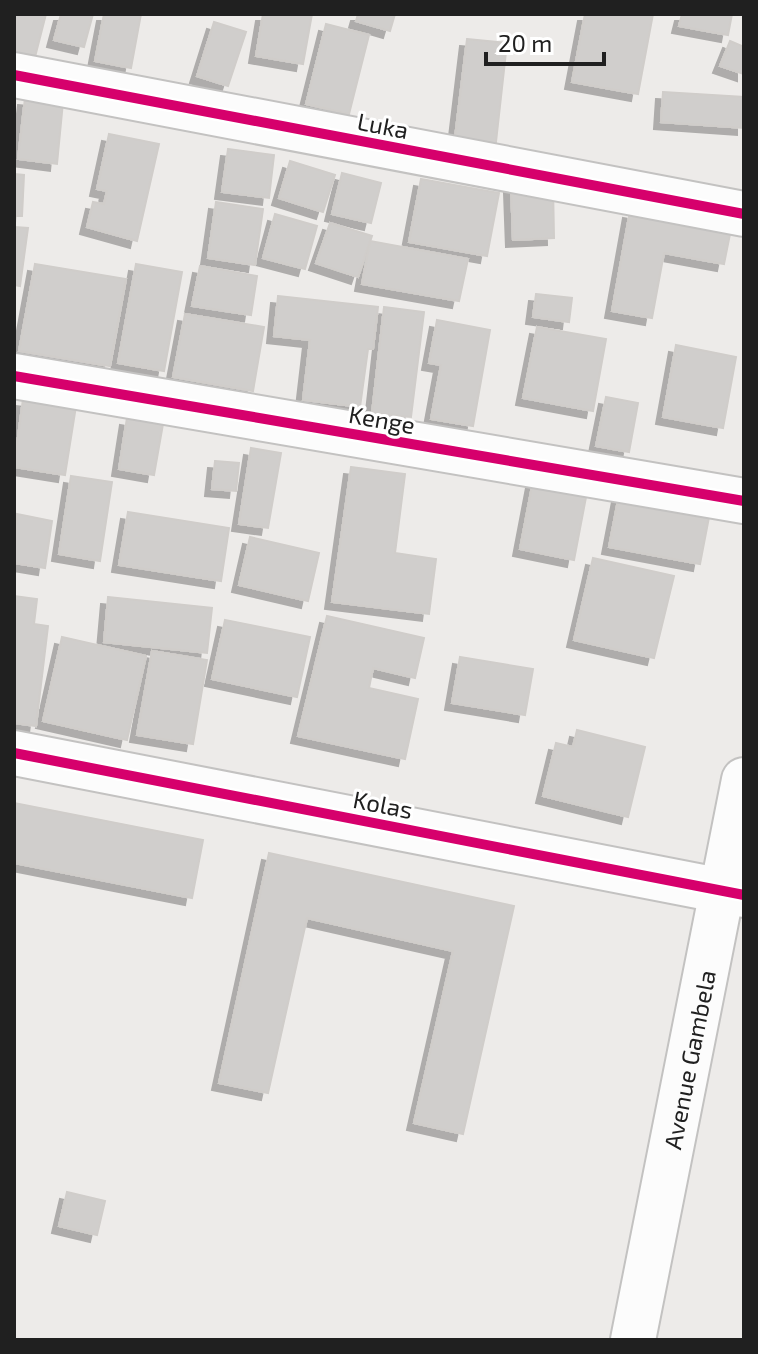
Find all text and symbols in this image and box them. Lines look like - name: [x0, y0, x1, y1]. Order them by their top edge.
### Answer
- scale bar: [486, 16, 604, 66]
- text: 20 m: [498, 28, 552, 57]
- street label: Luka: [355, 106, 411, 144]
- street label: Kenge: [347, 399, 417, 439]
- street label: Kolas: [351, 784, 415, 824]
- street label: Avenue Gambela: [657, 967, 721, 1152]

